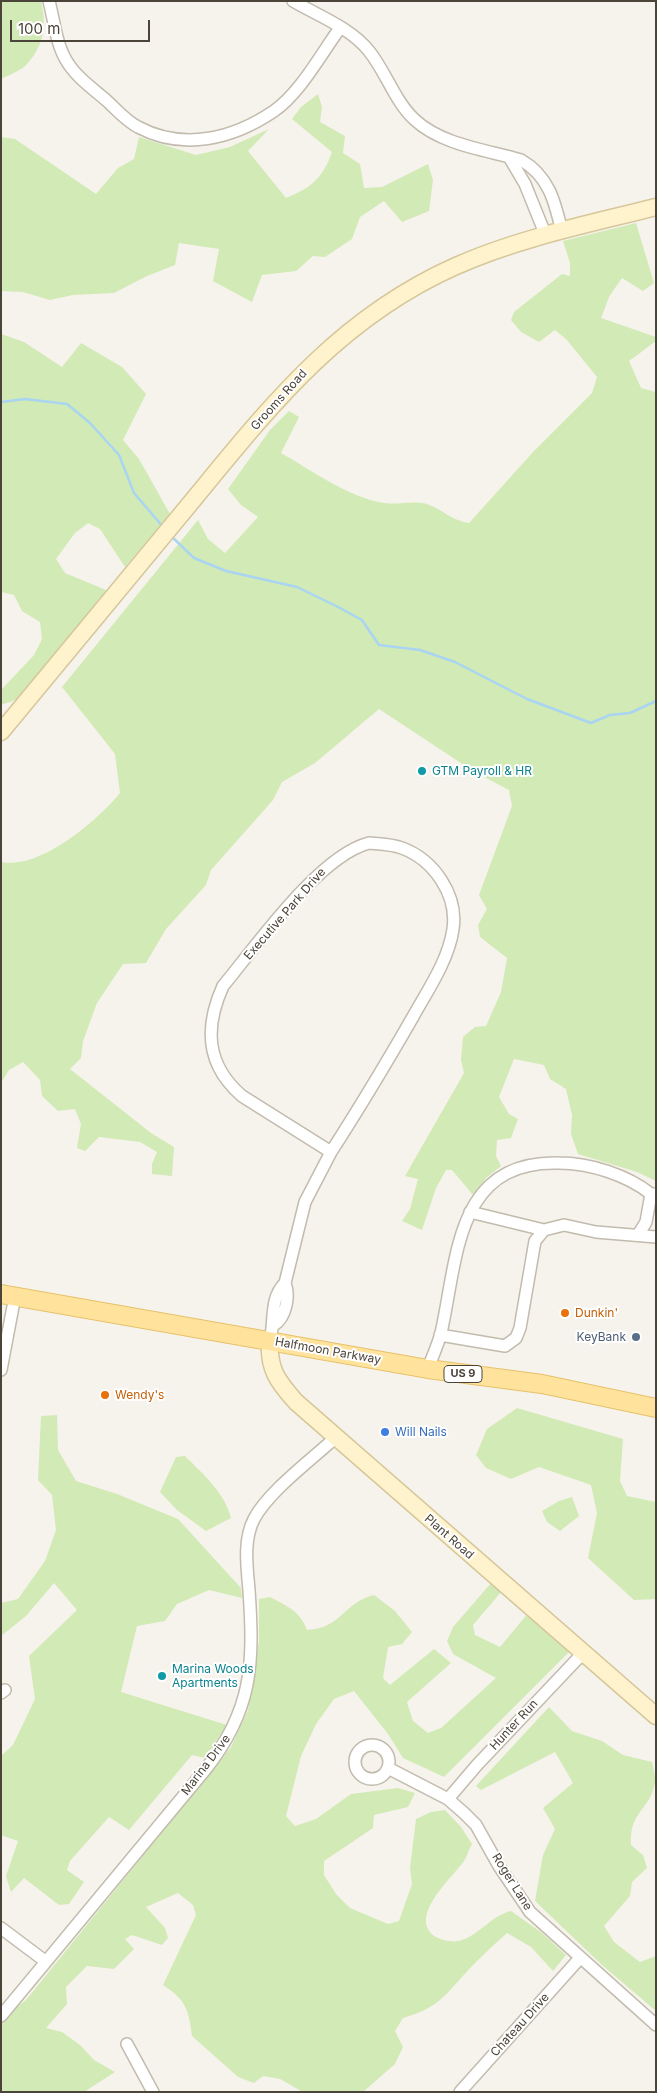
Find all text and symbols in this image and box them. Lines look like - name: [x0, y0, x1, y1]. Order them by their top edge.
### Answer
- scale bar: [12, 10, 152, 42]
- text: 100 m: [18, 19, 60, 38]
- street label: Grooms Road: [248, 367, 310, 433]
- place label: GTM Payroll & HR: [432, 764, 532, 778]
- marker: GTM Payroll & HR: [416, 765, 428, 777]
- street label: Executive Park Drive: [241, 865, 329, 963]
- place label: Dunkin': [575, 1306, 618, 1320]
- marker: Dunkin': [559, 1307, 571, 1319]
- place label: KeyBank: [577, 1330, 626, 1344]
- marker: KeyBank: [630, 1331, 642, 1343]
- street label: Halfmoon Parkway: [274, 1335, 382, 1367]
- road number: US 9: [444, 1366, 482, 1382]
- place label: Wendy's: [115, 1388, 164, 1402]
- marker: Wendy's: [99, 1389, 111, 1401]
- place label: Will Nails: [395, 1425, 447, 1439]
- marker: Will Nails: [379, 1426, 391, 1438]
- street label: Plant Road: [421, 1512, 477, 1562]
- place label: Marina Woods Apartments: [172, 1662, 254, 1690]
- marker: Marina Woods Apartments: [156, 1670, 168, 1682]
- street label: Hunter Run: [487, 1697, 541, 1753]
- street label: Marina Drive: [179, 1732, 233, 1798]
- street label: Roger Lane: [489, 1851, 535, 1913]
- street label: Chateau Drive: [488, 1990, 552, 2060]

